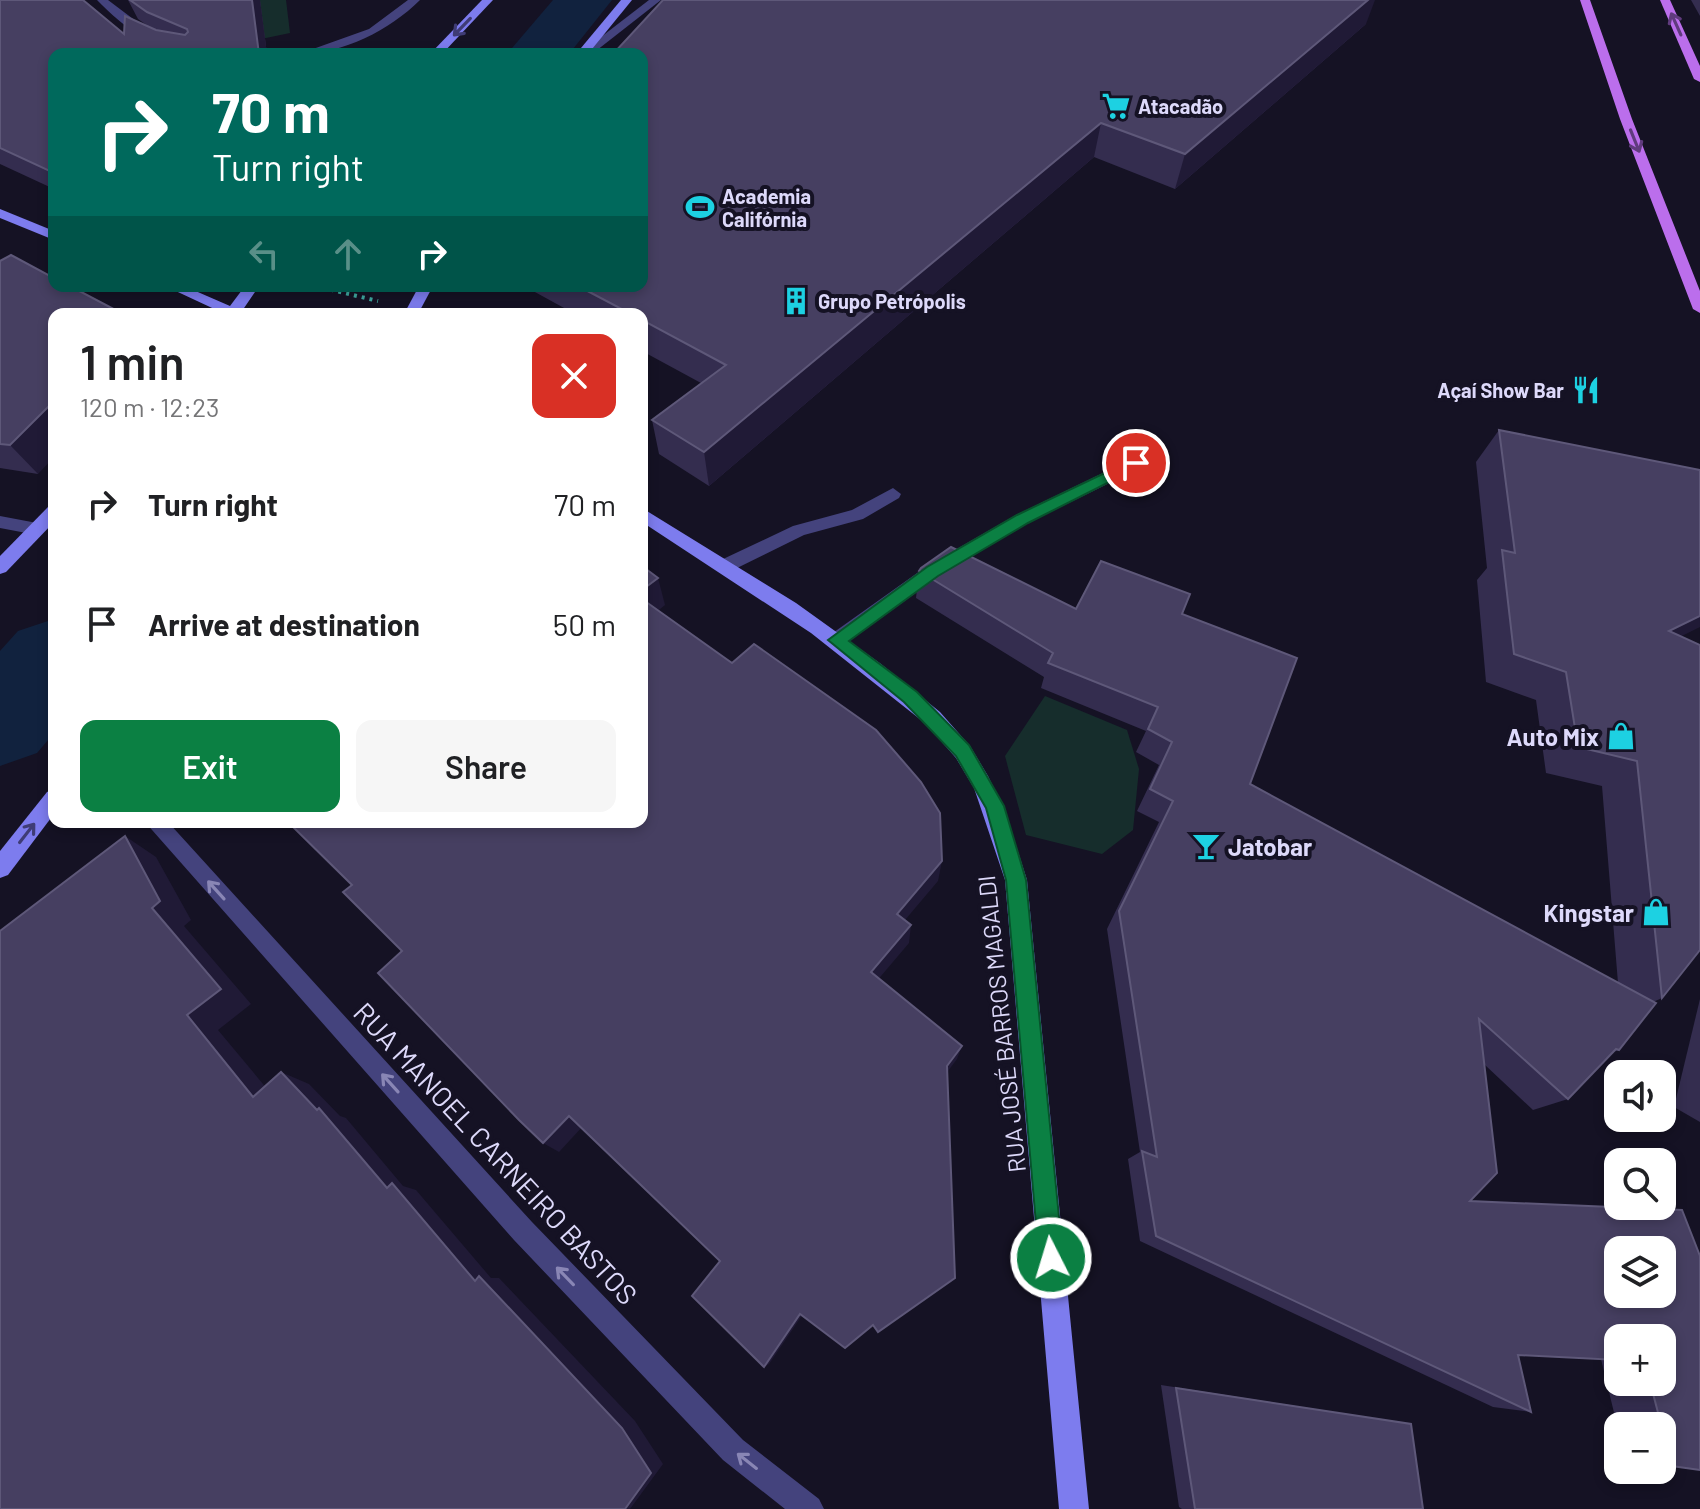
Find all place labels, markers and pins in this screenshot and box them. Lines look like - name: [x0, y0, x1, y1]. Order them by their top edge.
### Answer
- supermarket icon: Atacadão: [1101, 91, 1131, 121]
- place label: Atacadão: [1138, 94, 1223, 118]
- place label: Academia Califórnia: [722, 184, 811, 231]
- sports icon: Academia Califórnia: [685, 192, 715, 222]
- building icon: Grupo Petrópolis: [781, 286, 811, 316]
- place label: Grupo Petrópolis: [818, 289, 966, 313]
- restaurant icon: Açaí Show Bar: [1571, 375, 1601, 405]
- place label: Açaí Show Bar: [1437, 378, 1564, 402]
- pin: [1102, 429, 1170, 497]
- shop icon: Auto Mix: [1606, 721, 1636, 751]
- place label: Auto Mix: [1507, 722, 1599, 751]
- bar icon: Jatobar: [1191, 831, 1221, 861]
- place label: Jatobar: [1228, 832, 1312, 861]
- shop icon: Kingstar: [1641, 897, 1671, 927]
- place label: Kingstar: [1543, 898, 1634, 927]

